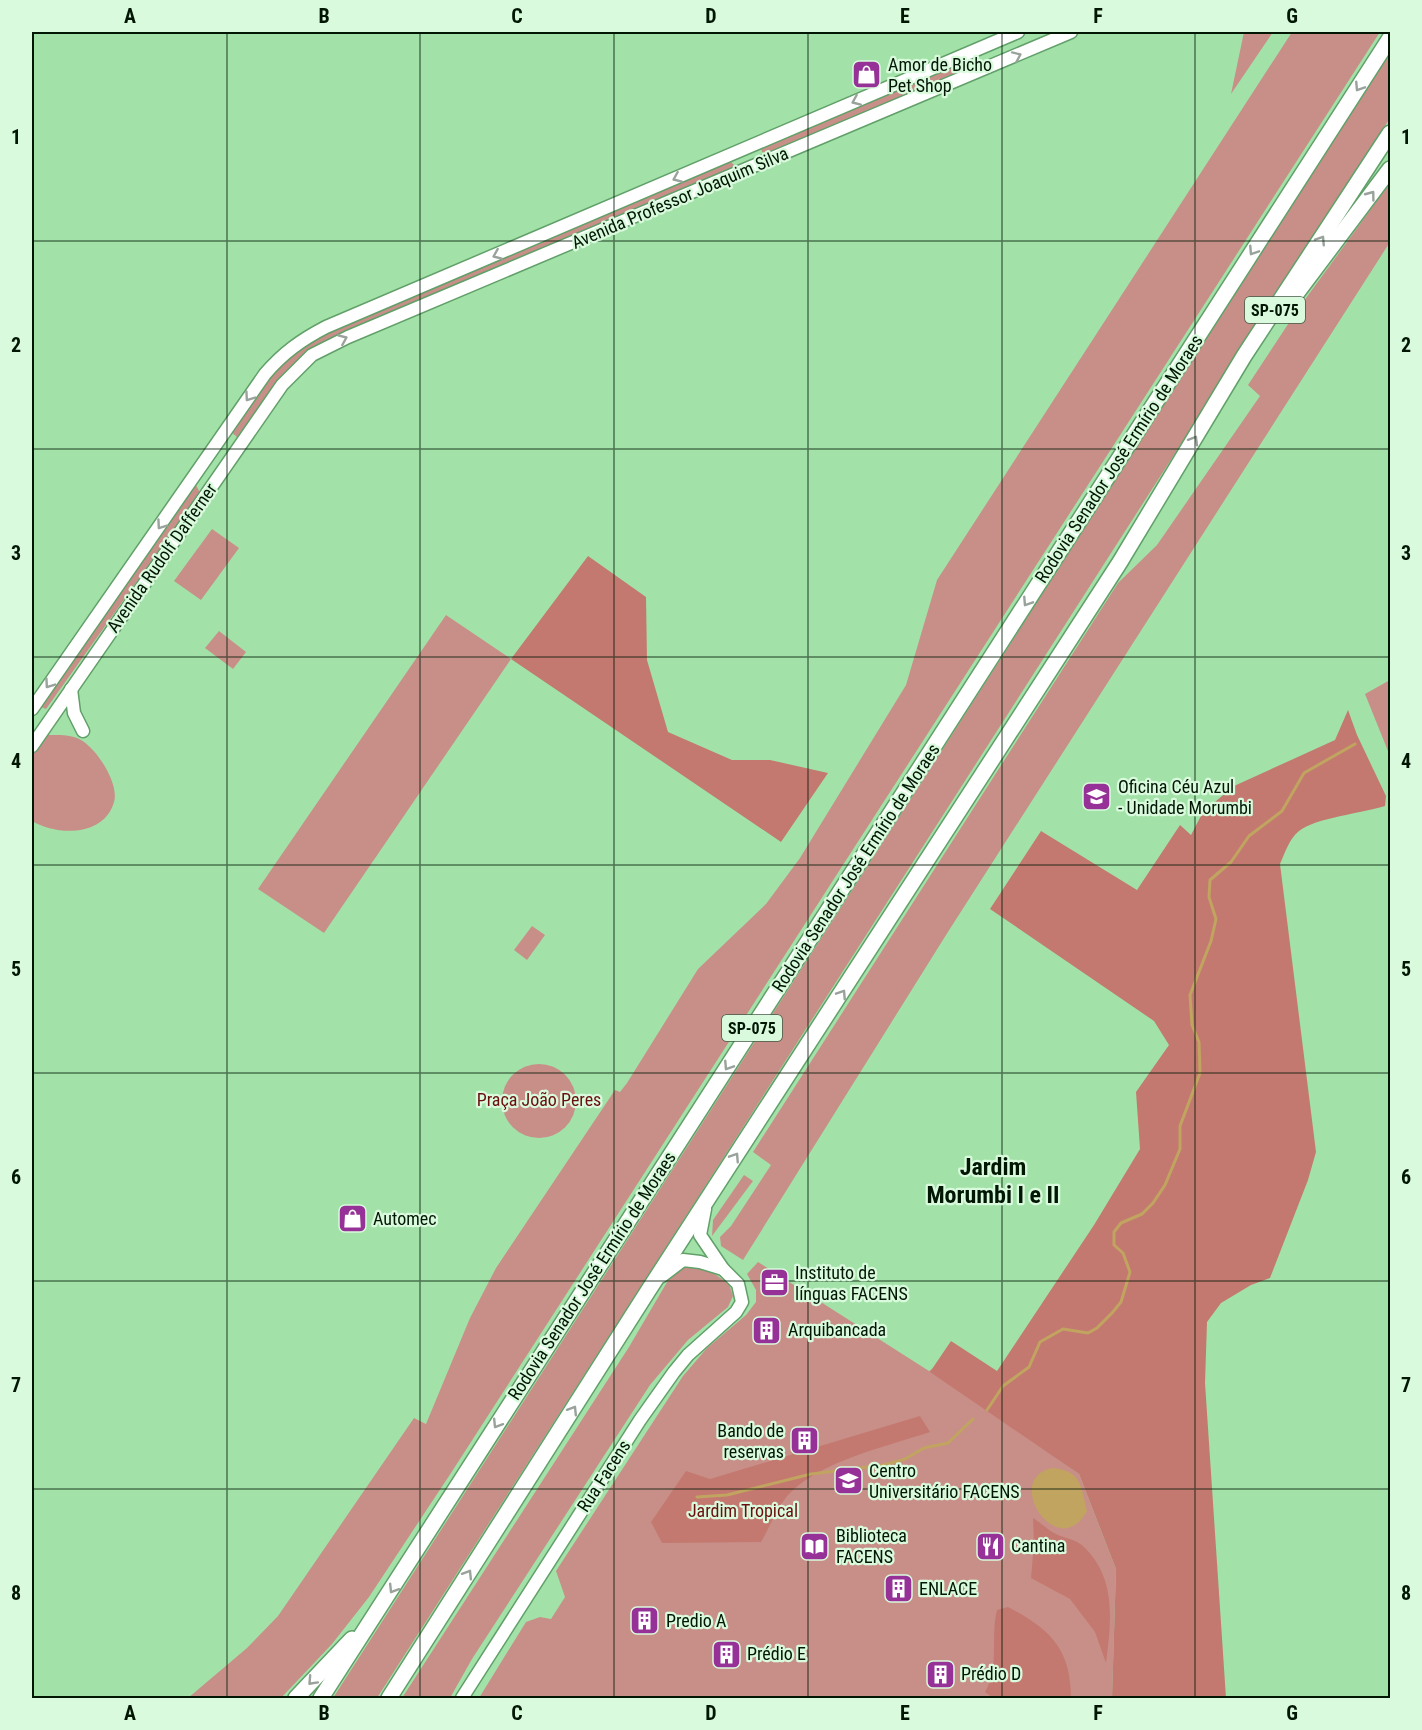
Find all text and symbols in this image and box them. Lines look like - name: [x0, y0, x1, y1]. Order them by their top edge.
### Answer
- text: A: [124, 4, 136, 28]
- text: B: [318, 4, 330, 28]
- text: C: [511, 4, 523, 28]
- text: D: [705, 4, 717, 28]
- text: E: [900, 4, 910, 28]
- text: F: [1093, 4, 1103, 28]
- text: G: [1286, 4, 1298, 28]
- one-way arrow: [1010, 51, 1021, 63]
- place label: Amor de Bicho Pet Shop: [888, 54, 992, 96]
- shop icon: Amor de Bicho Pet Shop: [851, 59, 883, 91]
- one-way arrow: [1354, 81, 1366, 91]
- one-way arrow: [851, 94, 862, 106]
- text: 1: [11, 125, 21, 149]
- text: 1: [1401, 125, 1411, 149]
- street label: Avenida Professor Joaquim Silva: [568, 142, 791, 253]
- one-way arrow: [672, 171, 683, 183]
- one-way arrow: [1364, 190, 1375, 201]
- one-way arrow: [1314, 235, 1325, 246]
- one-way arrow: [1249, 244, 1260, 255]
- one-way arrow: [493, 247, 504, 259]
- road number: SP-075: [1245, 297, 1305, 323]
- street label: Rodovia Senador José Ermírio de Moraes: [1030, 331, 1207, 587]
- text: 2: [11, 333, 21, 357]
- text: 2: [1401, 333, 1411, 357]
- one-way arrow: [336, 335, 347, 347]
- one-way arrow: [245, 390, 256, 401]
- one-way arrow: [1187, 436, 1198, 446]
- street label: Avenida Rudolf Dafferner: [102, 479, 221, 636]
- one-way arrow: [158, 518, 169, 529]
- text: 3: [11, 541, 21, 565]
- text: 3: [1401, 541, 1411, 565]
- one-way arrow: [1023, 595, 1034, 606]
- one-way arrow: [45, 677, 56, 688]
- street label: Rodovia Senador José Ermírio de Moraes: [767, 740, 944, 996]
- text: 4: [11, 749, 21, 773]
- text: 4: [1401, 749, 1411, 773]
- place label: Oficina Céu Azul - Unidade Morumbi: [1118, 776, 1252, 818]
- school or university icon: Oficina Céu Azul - Unidade Morumbi: [1081, 781, 1113, 813]
- text: 5: [11, 957, 21, 981]
- text: 5: [1401, 957, 1411, 981]
- one-way arrow: [835, 990, 846, 1001]
- road number: SP-075: [722, 1015, 782, 1041]
- one-way arrow: [724, 1059, 735, 1070]
- park label: Praça João Peres: [477, 1089, 601, 1110]
- street label: Rodovia Senador José Ermírio de Moraes: [503, 1148, 680, 1404]
- one-way arrow: [728, 1153, 739, 1164]
- district label: Jardim Morumbi I e II: [926, 1153, 1060, 1209]
- text: 6: [11, 1165, 21, 1189]
- text: 6: [1401, 1165, 1411, 1189]
- shop icon: Automec: [336, 1203, 368, 1235]
- place label: Automec: [373, 1208, 436, 1229]
- place label: Instituto de línguas FACENS: [795, 1262, 908, 1304]
- office icon: Instituto de línguas FACENS: [758, 1267, 790, 1299]
- building icon: Arquibancada: [751, 1314, 783, 1346]
- place label: Arquibancada: [788, 1319, 886, 1340]
- text: 7: [11, 1373, 21, 1397]
- text: 7: [1401, 1373, 1411, 1397]
- one-way arrow: [565, 1406, 577, 1416]
- one-way arrow: [493, 1417, 504, 1428]
- place label: Bando de reservas: [717, 1420, 784, 1462]
- building icon: Bando de reservas: [789, 1425, 821, 1457]
- street label: Rua Facens: [573, 1436, 635, 1516]
- place label: Centro Universitário FACENS: [869, 1460, 1020, 1502]
- school or university icon: Centro Universitário FACENS: [832, 1465, 864, 1497]
- park label: Jardim Tropical: [688, 1500, 798, 1521]
- place label: Biblioteca FACENS: [836, 1525, 907, 1567]
- library icon: Biblioteca FACENS: [799, 1530, 831, 1562]
- restaurant icon: Cantina: [974, 1530, 1006, 1562]
- place label: Cantina: [1011, 1535, 1065, 1556]
- one-way arrow: [461, 1570, 472, 1581]
- building icon: ENLACE: [882, 1573, 914, 1605]
- place label: ENLACE: [919, 1578, 977, 1599]
- text: 8: [11, 1581, 21, 1605]
- text: 8: [1401, 1581, 1411, 1605]
- one-way arrow: [388, 1583, 400, 1593]
- building icon: Predio A: [629, 1605, 661, 1637]
- place label: Predio A: [666, 1610, 727, 1631]
- building icon: Prédio E: [710, 1638, 742, 1670]
- place label: Prédio E: [747, 1643, 806, 1664]
- building icon: Prédio D: [924, 1658, 956, 1690]
- place label: Prédio D: [961, 1663, 1021, 1684]
- one-way arrow: [308, 1675, 319, 1685]
- text: A: [124, 1701, 136, 1725]
- text: B: [318, 1701, 330, 1725]
- text: C: [511, 1701, 523, 1725]
- text: D: [705, 1701, 717, 1725]
- text: E: [900, 1701, 910, 1725]
- text: F: [1093, 1701, 1103, 1725]
- text: G: [1286, 1701, 1298, 1725]

